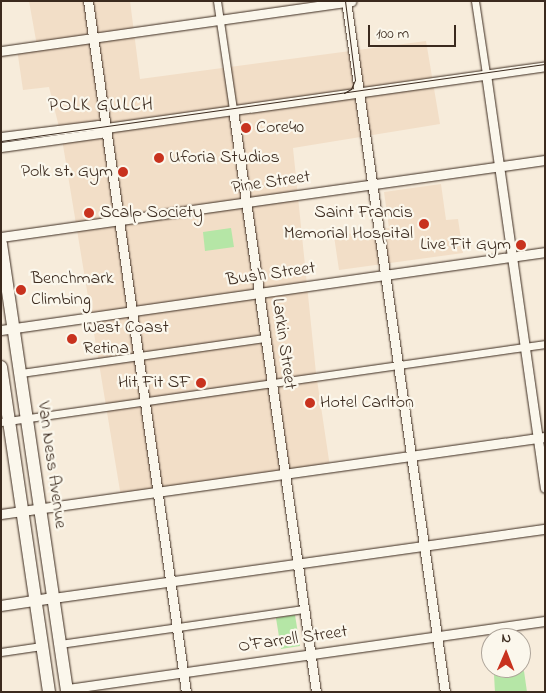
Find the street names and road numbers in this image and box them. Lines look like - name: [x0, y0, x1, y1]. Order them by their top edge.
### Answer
- street label: Pine Street: [230, 167, 312, 199]
- street label: Bush Street: [225, 258, 317, 292]
- street label: Larkin Street: [266, 297, 300, 391]
- street label: Van Ness Avenue: [31, 400, 71, 530]
- street label: O'Farrell Street: [237, 622, 349, 658]

